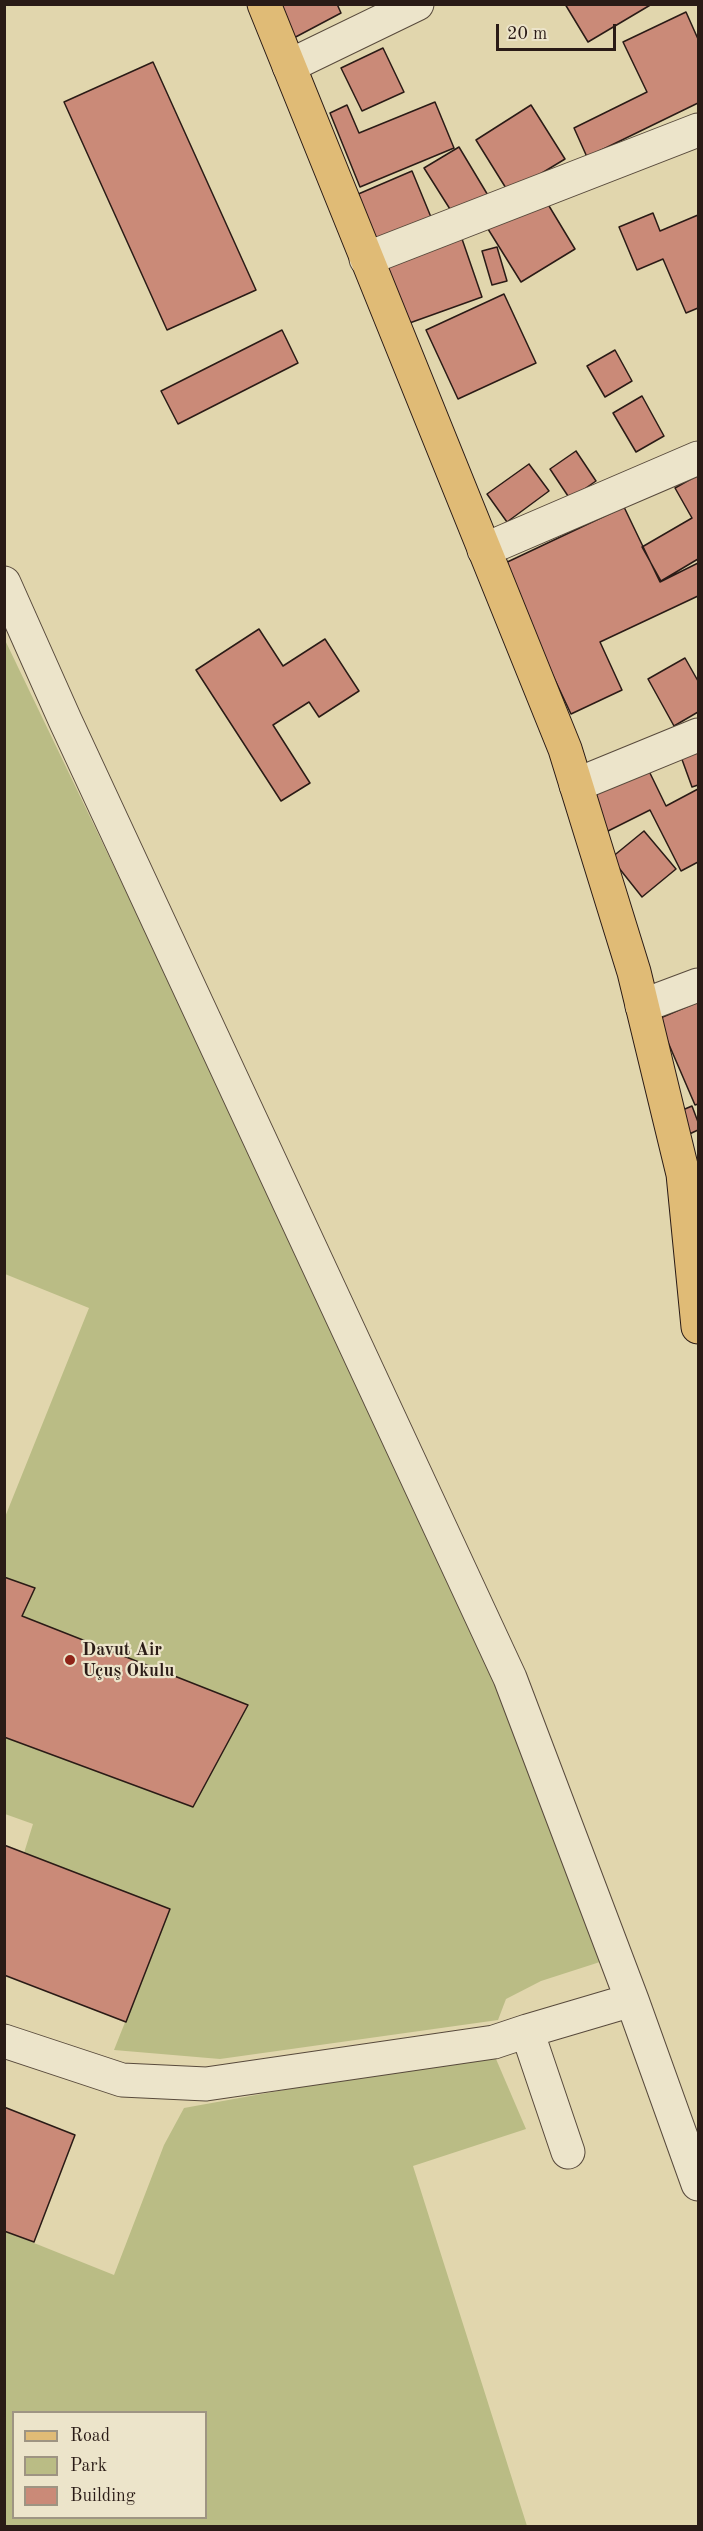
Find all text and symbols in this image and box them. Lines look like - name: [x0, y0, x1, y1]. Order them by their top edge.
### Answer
- scale bar: [499, 12, 619, 50]
- text: 20 m: [507, 25, 547, 43]
- place label: Davut Air Uçuş Okulu: [82, 1639, 174, 1682]
- marker: Davut Air Uçuş Okulu: [63, 1653, 77, 1667]
- legend: [12, 2411, 207, 2519]
- text: Road: [70, 2427, 110, 2445]
- text: Park: [70, 2457, 107, 2475]
- text: Building: [70, 2487, 135, 2505]

